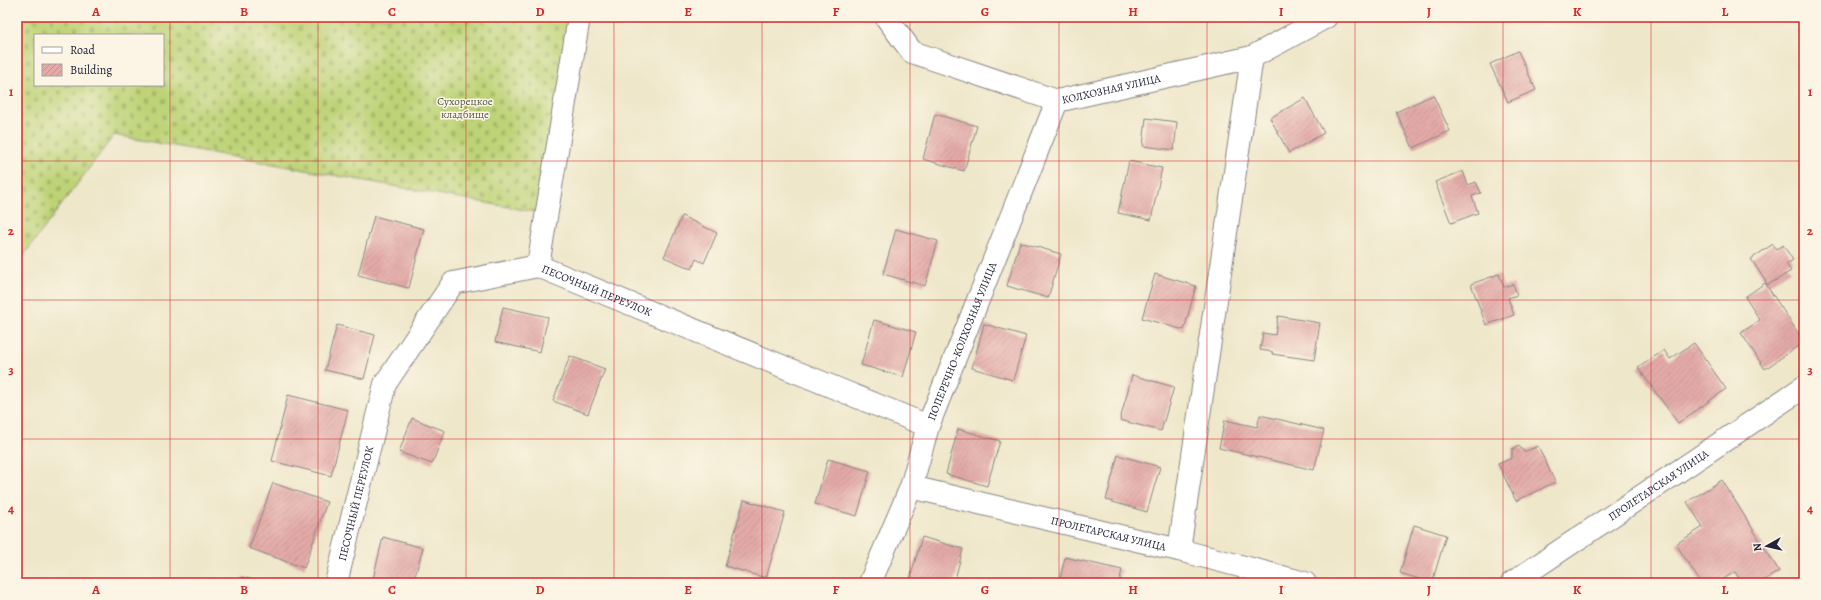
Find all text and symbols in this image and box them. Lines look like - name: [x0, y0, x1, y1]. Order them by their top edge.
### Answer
- text: A: [91, 3, 101, 20]
- text: B: [240, 3, 248, 20]
- text: C: [388, 3, 396, 20]
- text: D: [535, 3, 545, 20]
- text: E: [684, 3, 692, 20]
- text: F: [833, 3, 840, 20]
- text: G: [981, 3, 989, 20]
- text: H: [1128, 3, 1138, 20]
- text: I: [1279, 3, 1284, 20]
- text: J: [1427, 3, 1431, 20]
- text: K: [1573, 3, 1582, 20]
- text: L: [1722, 3, 1729, 20]
- legend: [34, 34, 164, 86]
- text: Road: [70, 42, 96, 58]
- text: Building: [70, 62, 112, 78]
- street label: КОЛХОЗНАЯ УЛИЦА: [1060, 71, 1162, 108]
- text: 1: [9, 83, 14, 100]
- text: 1: [1808, 83, 1813, 100]
- park label: Сухорецкое кладбище: [437, 94, 493, 122]
- text: 2: [8, 222, 15, 239]
- text: 2: [1807, 222, 1814, 239]
- street label: ПОПЕРЕЧНО-КОЛХОЗНАЯ УЛИЦА: [924, 260, 1000, 423]
- street label: ПЕСОЧНЫЙ ПЕРЕУЛОК: [539, 261, 654, 320]
- text: 3: [8, 361, 14, 378]
- text: 3: [1807, 361, 1813, 378]
- street label: ПЕСОЧНЫЙ ПЕРЕУЛОК: [335, 445, 377, 562]
- street label: ПРОЛЕТАРСКАЯ УЛИЦА: [1605, 446, 1712, 524]
- text: 4: [8, 500, 14, 517]
- text: 4: [1807, 500, 1813, 517]
- street label: ПРОЛЕТАРСКАЯ УЛИЦА: [1049, 513, 1168, 555]
- north arrow: [1747, 526, 1787, 566]
- text: N: [1750, 542, 1766, 552]
- text: A: [91, 581, 101, 598]
- text: B: [240, 581, 248, 598]
- text: C: [388, 581, 396, 598]
- text: D: [535, 581, 545, 598]
- text: E: [684, 581, 692, 598]
- text: F: [833, 581, 840, 598]
- text: G: [981, 581, 989, 598]
- text: H: [1128, 581, 1138, 598]
- text: I: [1279, 581, 1284, 598]
- text: J: [1427, 581, 1431, 598]
- text: K: [1573, 581, 1582, 598]
- text: L: [1722, 581, 1729, 598]

